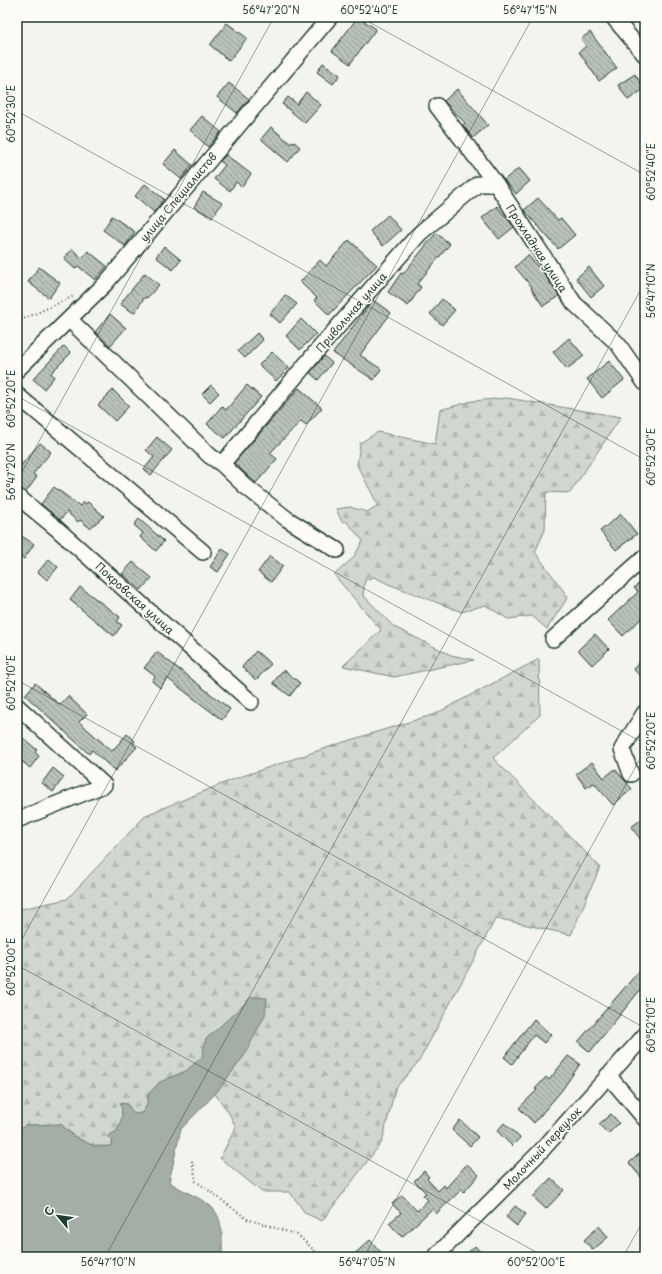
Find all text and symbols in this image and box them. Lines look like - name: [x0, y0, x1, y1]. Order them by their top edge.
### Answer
- text: 56°47'20"N: [242, 2, 300, 17]
- text: 60°52'40"E: [340, 2, 398, 17]
- text: 56°47'15"N: [503, 2, 557, 17]
- text: 60°52'30"E: [3, 85, 18, 143]
- text: 60°52'40"E: [643, 143, 658, 201]
- street label: улица Специалистов: [135, 149, 221, 245]
- street label: Прохладная улица: [502, 201, 572, 295]
- text: 56°47'10"N: [643, 263, 658, 319]
- street label: Привольная улица: [311, 268, 391, 356]
- text: 60°52'20"E: [3, 370, 18, 428]
- text: 60°52'30"E: [643, 428, 658, 486]
- text: 56°47'20"N: [3, 443, 18, 501]
- street label: Покровская улица: [92, 558, 178, 638]
- text: 60°52'10"E: [3, 655, 18, 711]
- text: 60°52'20"E: [643, 712, 658, 770]
- text: 60°52'00"E: [3, 938, 18, 996]
- text: 60°52'10"E: [643, 997, 658, 1053]
- street label: Молочный переулок: [499, 1102, 586, 1193]
- north arrow: [38, 1196, 78, 1236]
- text: С: [39, 1203, 58, 1219]
- text: 56°47'10"N: [80, 1254, 136, 1269]
- text: 56°47'05"N: [339, 1254, 396, 1269]
- text: 60°52'00"E: [507, 1254, 565, 1269]

